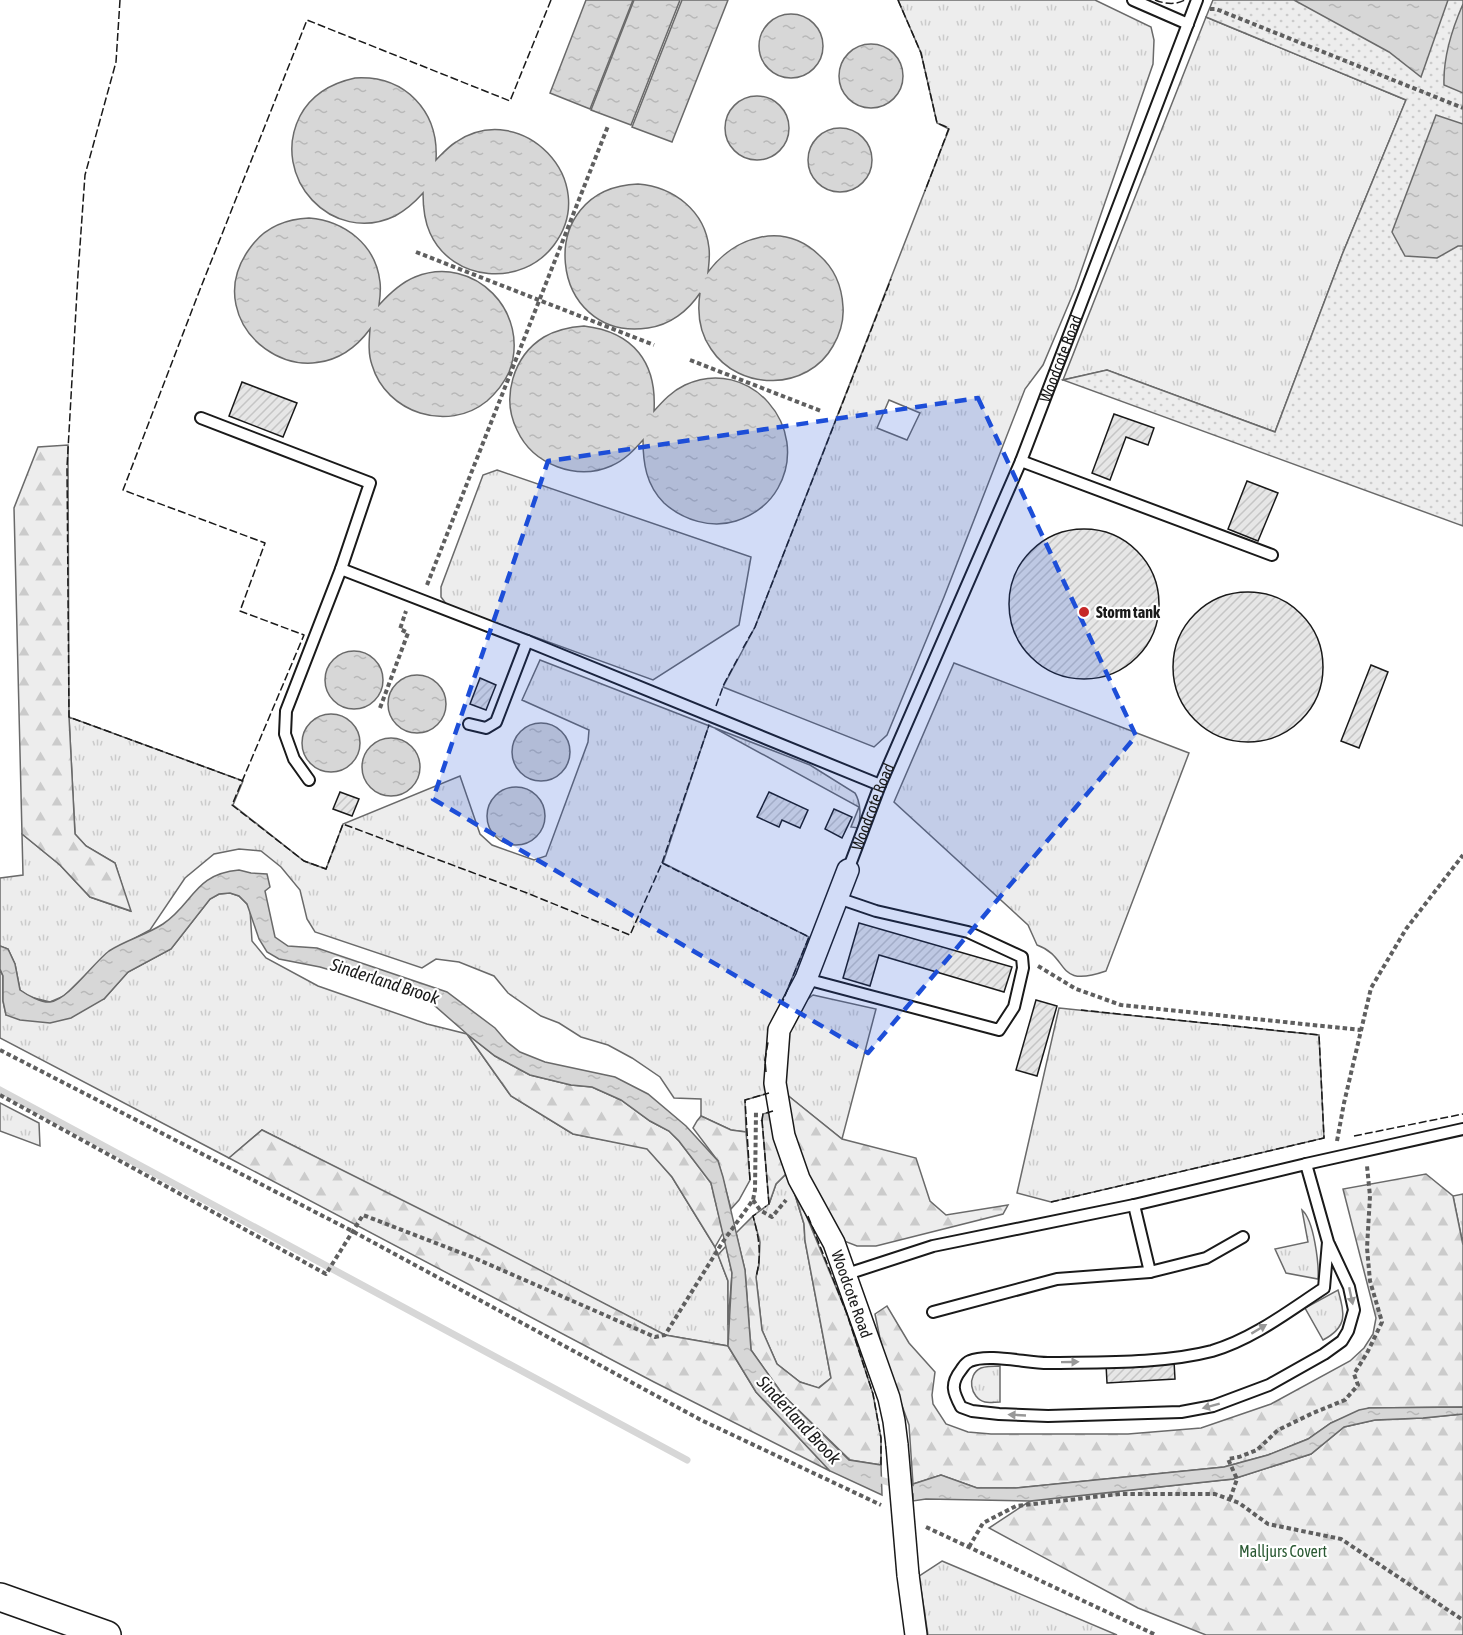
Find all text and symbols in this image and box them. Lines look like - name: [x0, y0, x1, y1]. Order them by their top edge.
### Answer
- street label: Woodcote Road: [1035, 312, 1085, 404]
- place label: Storm tank: [1096, 603, 1161, 621]
- marker: Storm tank: [1077, 605, 1091, 619]
- street label: Woodcote Road: [847, 760, 897, 852]
- water label: Sinderland Brook: [327, 953, 443, 1009]
- street label: Woodcote Road: [828, 1248, 876, 1340]
- one-way arrow: [1347, 1287, 1356, 1306]
- one-way arrow: [1251, 1324, 1268, 1334]
- one-way arrow: [1060, 1358, 1079, 1367]
- water label: Sinderland Brook: [752, 1371, 846, 1469]
- one-way arrow: [1202, 1401, 1220, 1411]
- one-way arrow: [1007, 1410, 1026, 1419]
- park label: Malljurs Covert: [1239, 1542, 1327, 1561]

